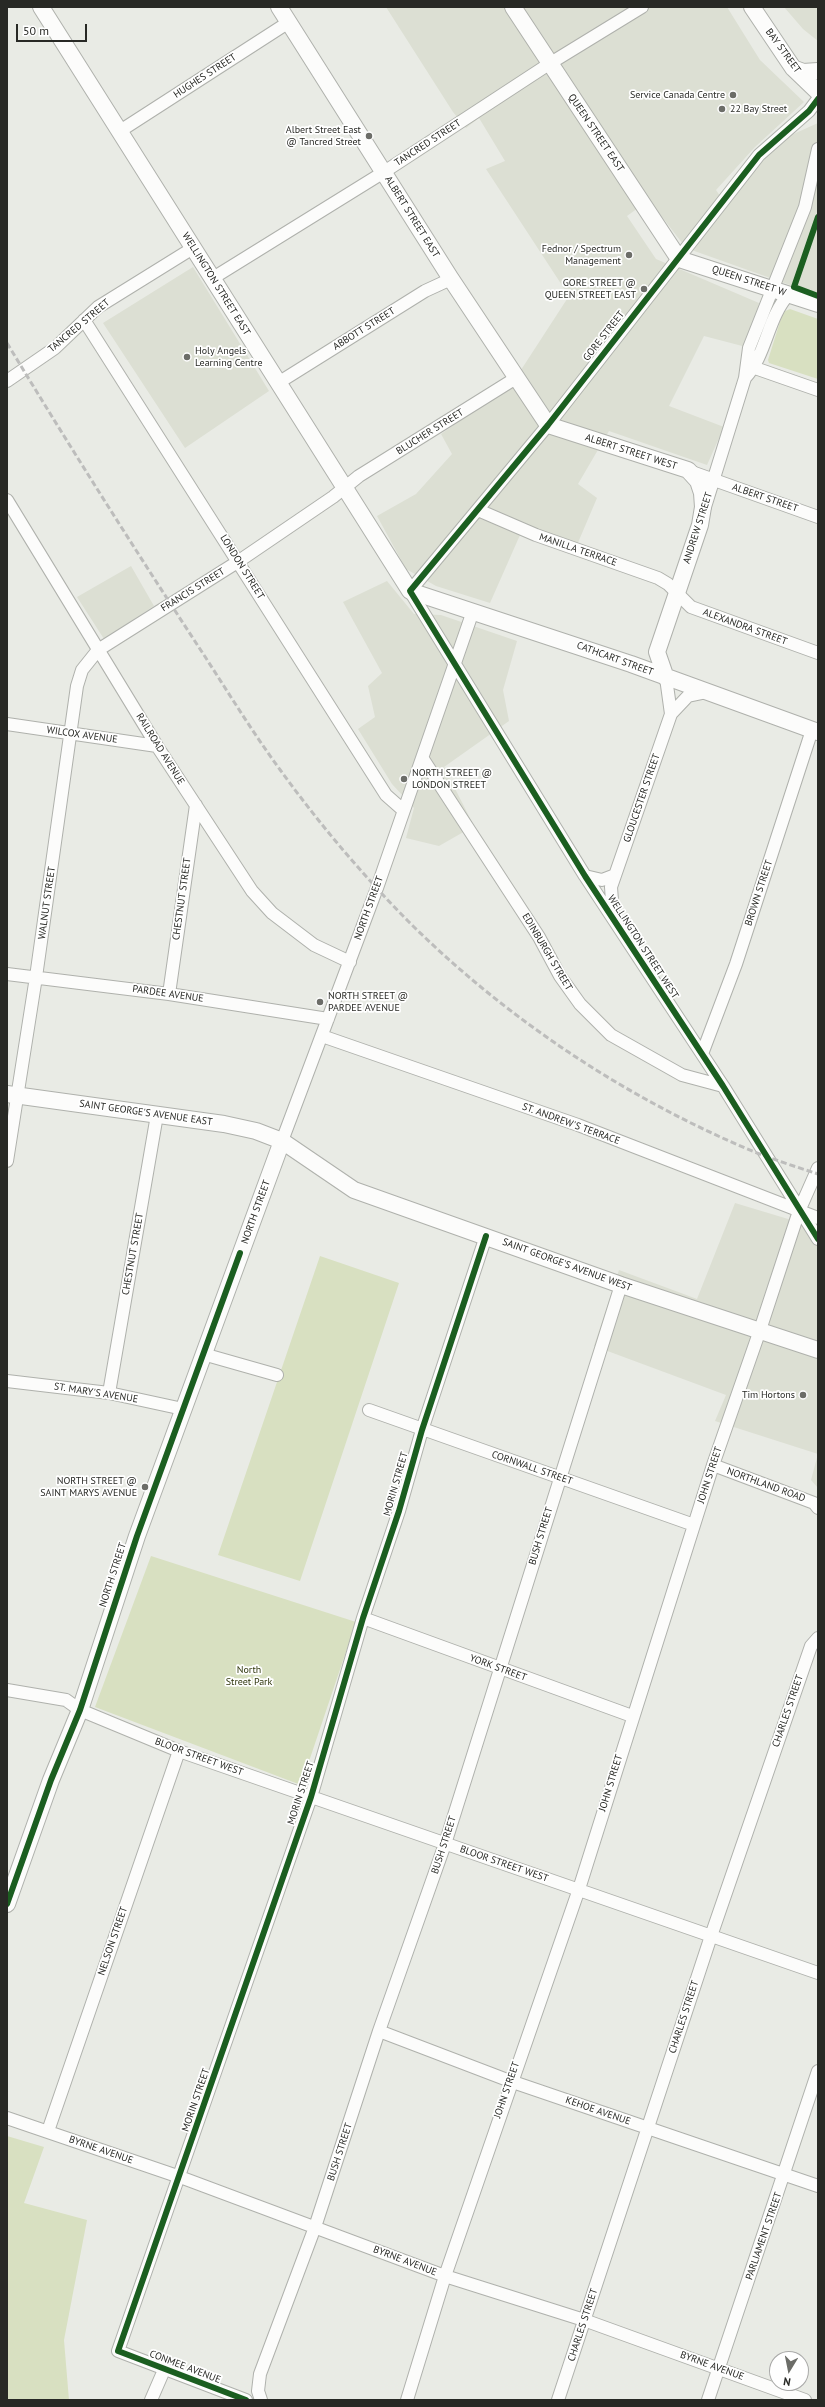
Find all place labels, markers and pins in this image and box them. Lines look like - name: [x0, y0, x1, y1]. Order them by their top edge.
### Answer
- place label: Service Canada Centre: [630, 89, 725, 101]
- marker: Service Canada Centre: [728, 90, 738, 100]
- place label: 22 Bay Street: [730, 103, 787, 115]
- marker: 22 Bay Street: [717, 104, 727, 114]
- place label: Albert Street East @ Tancred Street: [286, 124, 361, 148]
- marker: Albert Street East @ Tancred Street: [364, 131, 374, 141]
- place label: Fednor / Spectrum Management: [542, 243, 621, 266]
- marker: Fednor / Spectrum Management: [624, 250, 634, 260]
- place label: GORE STREET @ QUEEN STREET EAST: [545, 277, 636, 300]
- marker: GORE STREET @ QUEEN STREET EAST: [639, 284, 649, 294]
- place label: Holy Angels Learning Centre: [195, 345, 262, 368]
- marker: Holy Angels Learning Centre: [182, 352, 192, 362]
- place label: NORTH STREET @ LONDON STREET: [412, 767, 492, 790]
- marker: NORTH STREET @ LONDON STREET: [399, 774, 409, 784]
- place label: NORTH STREET @ PARDEE AVENUE: [328, 990, 408, 1014]
- marker: NORTH STREET @ PARDEE AVENUE: [315, 997, 325, 1007]
- place label: Tim Hortons: [742, 1389, 795, 1401]
- marker: Tim Hortons: [798, 1390, 808, 1400]
- place label: NORTH STREET @ SAINT MARYS AVENUE: [40, 1475, 137, 1498]
- marker: NORTH STREET @ SAINT MARYS AVENUE: [140, 1482, 150, 1492]

